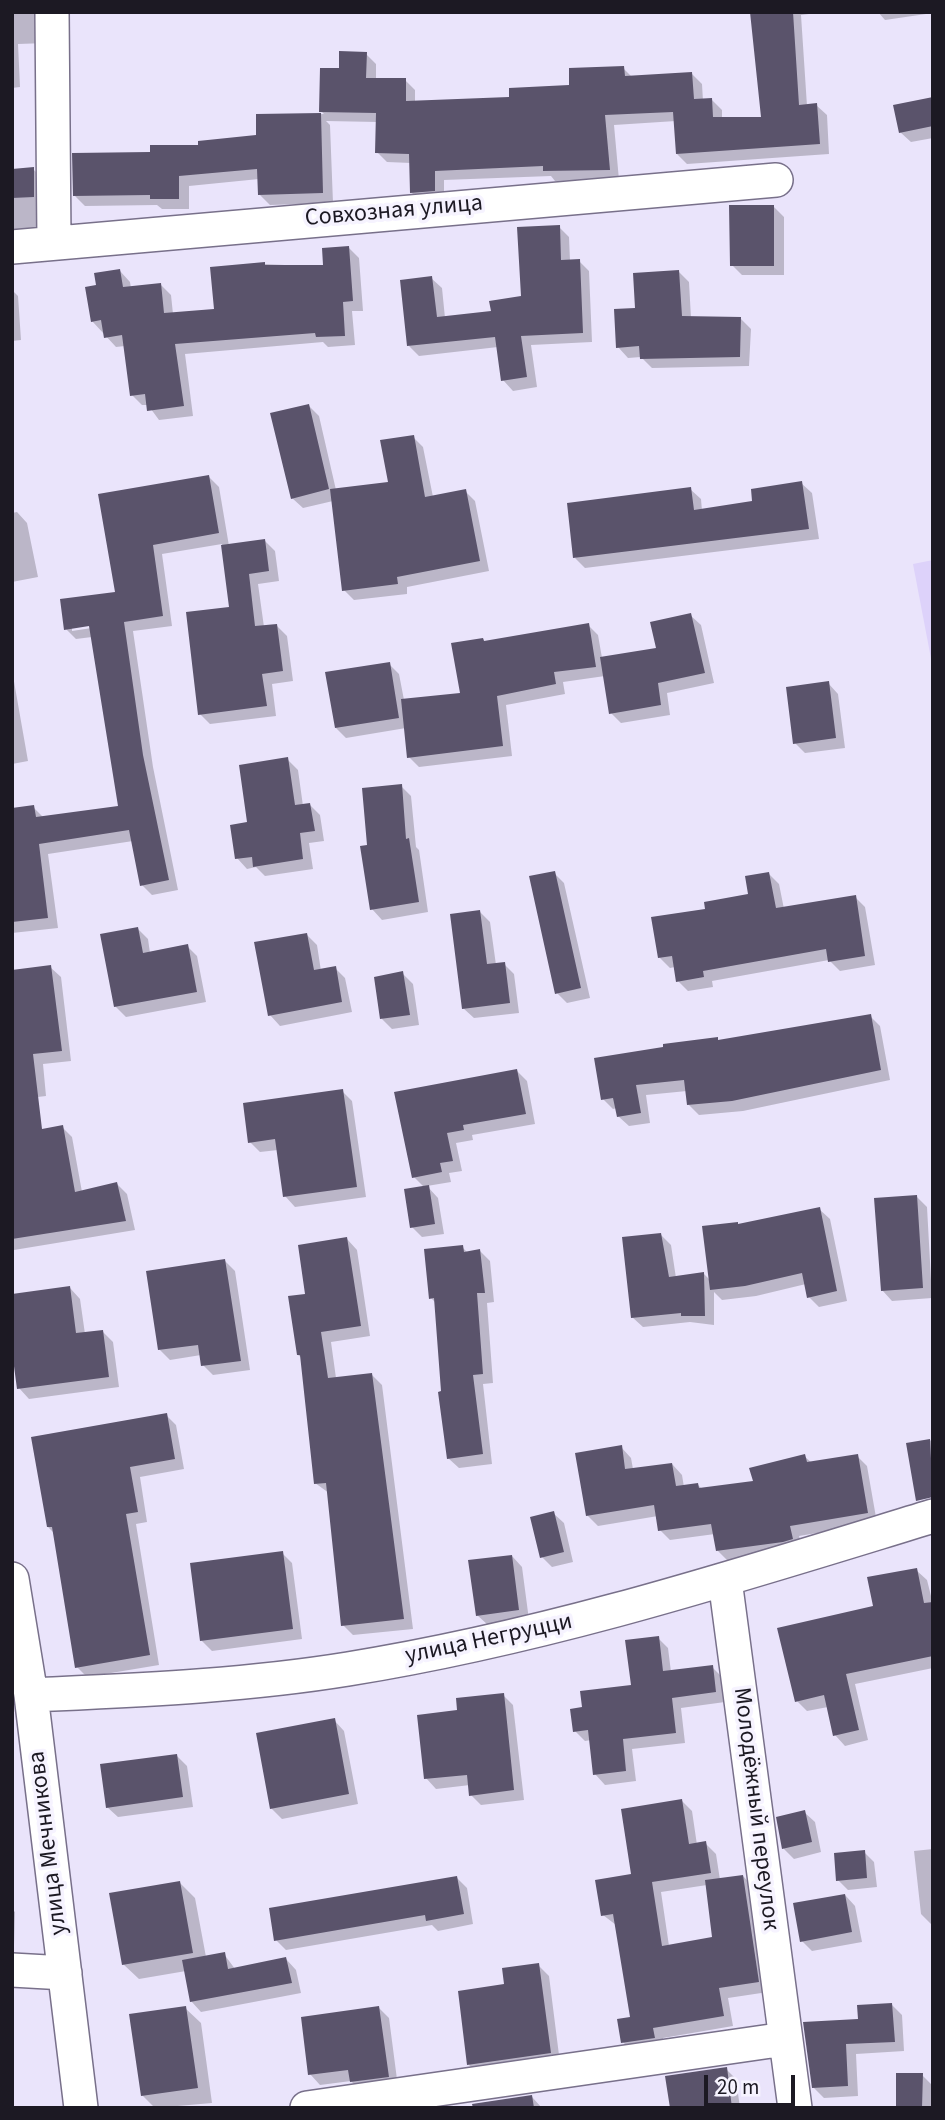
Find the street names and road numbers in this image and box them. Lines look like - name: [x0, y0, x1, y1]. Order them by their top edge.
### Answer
- street label: Совхозная улица: [304, 190, 484, 234]
- street label: улица Негруцци: [403, 1608, 575, 1672]
- street label: Молодёжный переулок: [726, 1686, 784, 1932]
- street label: улица Мечникова: [23, 1749, 75, 1937]

